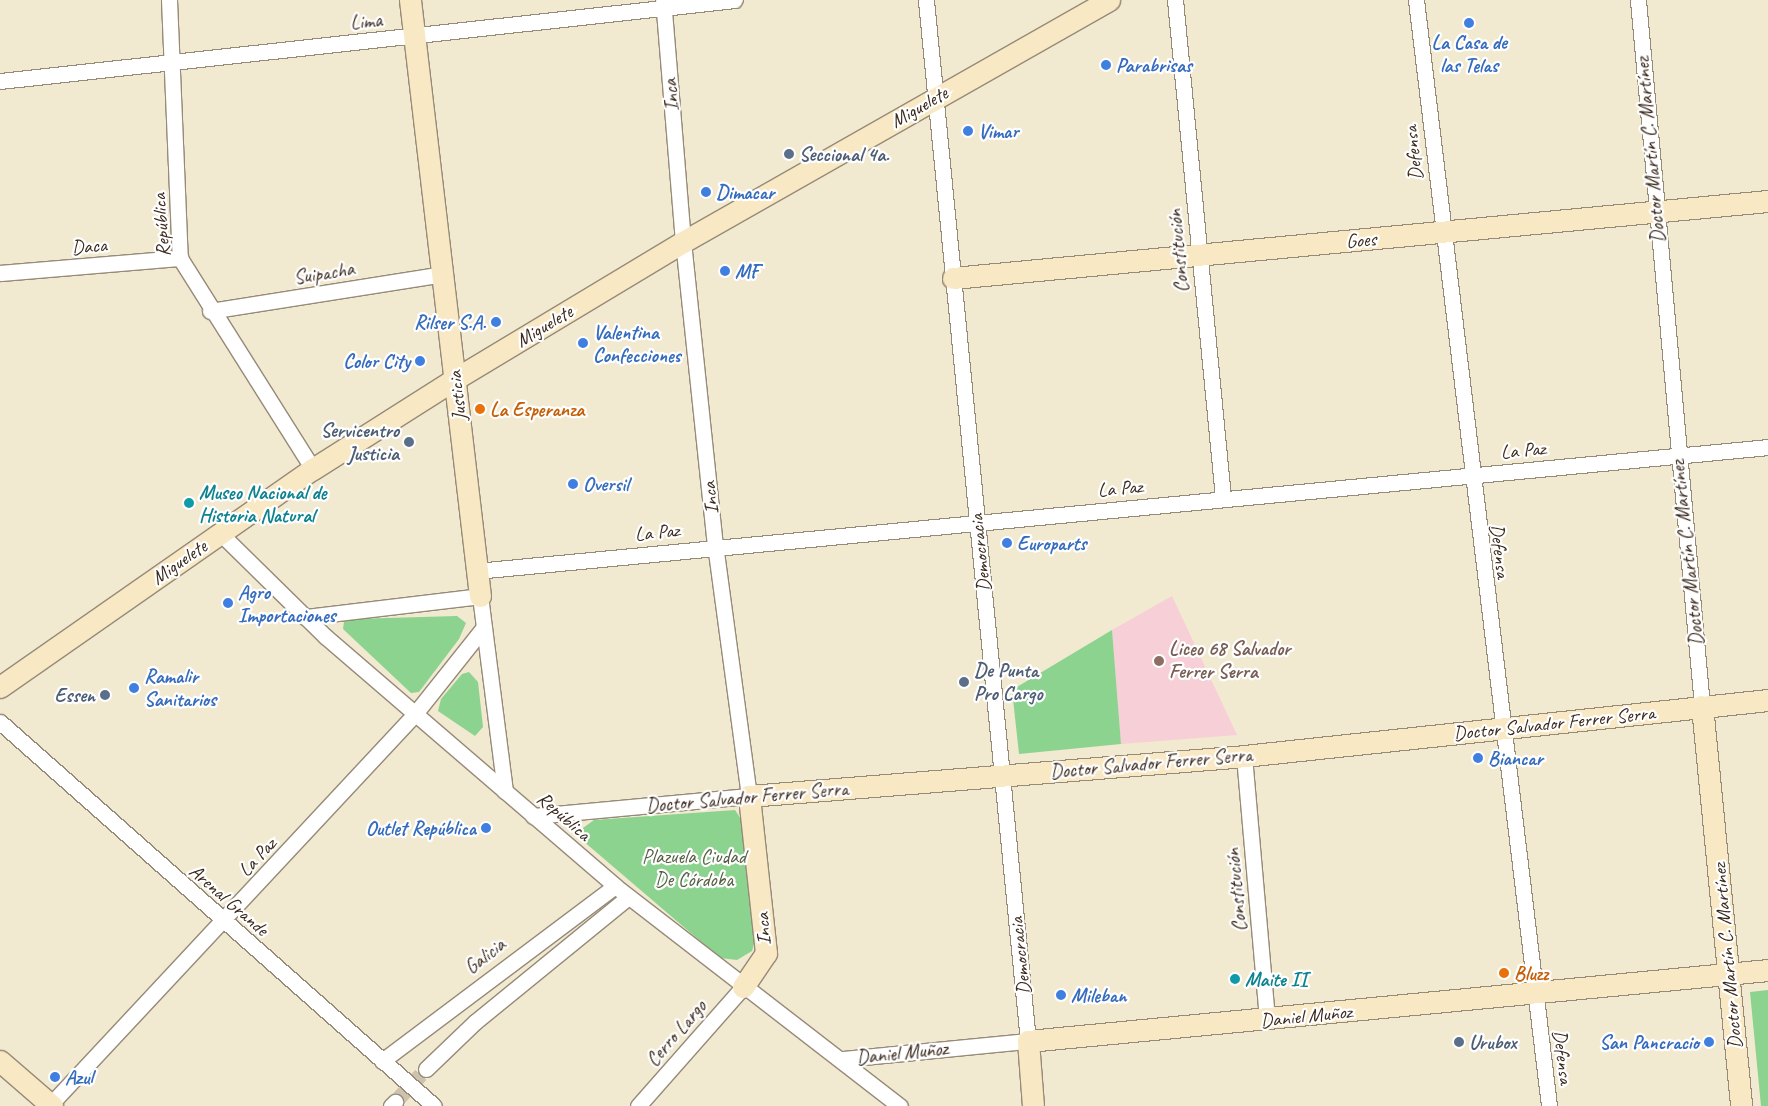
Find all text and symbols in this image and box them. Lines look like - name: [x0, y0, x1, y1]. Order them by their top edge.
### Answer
- street label: Lima: [349, 7, 383, 35]
- marker: La Casa de las Telas: [1463, 17, 1475, 29]
- place label: La Casa de las Telas: [1431, 31, 1507, 78]
- place label: Parabrisas: [1116, 53, 1192, 77]
- street label: Doctor Martín C. Martínez: [1630, 56, 1670, 244]
- marker: Parabrisas: [1100, 59, 1112, 71]
- street label: Inca: [658, 78, 684, 112]
- street label: Miguelete: [886, 81, 952, 133]
- place label: Vimar: [978, 119, 1018, 143]
- marker: Vimar: [962, 125, 974, 137]
- street label: Defensa: [1398, 125, 1428, 181]
- place label: Seccional 4a.: [799, 142, 889, 166]
- marker: Seccional 4a.: [783, 148, 795, 160]
- place label: Dimacar: [716, 180, 774, 204]
- marker: Dimacar: [700, 186, 712, 198]
- street label: República: [147, 193, 175, 257]
- street label: Constitución: [1162, 208, 1194, 294]
- street label: Goes: [1345, 227, 1377, 253]
- street label: Daca: [70, 233, 108, 259]
- street label: Suipacha: [292, 256, 356, 290]
- place label: MF: [735, 259, 759, 283]
- marker: MF: [719, 265, 731, 277]
- street label: Miguelete: [511, 300, 577, 352]
- place label: Rilser S.A.: [414, 310, 486, 334]
- marker: Rilser S.A.: [490, 316, 502, 328]
- place label: Valentina Confecciones: [593, 320, 681, 367]
- marker: Valentina Confecciones: [577, 337, 589, 349]
- place label: Color City: [343, 349, 410, 373]
- marker: Color City: [414, 355, 426, 367]
- street label: Justicia: [442, 370, 472, 422]
- place label: La Esperanza: [490, 397, 583, 421]
- marker: La Esperanza: [474, 403, 486, 415]
- place label: Servicentro Justicia: [321, 419, 399, 466]
- marker: Servicentro Justicia: [403, 436, 415, 448]
- street label: La Paz: [1499, 436, 1547, 464]
- street label: Doctor Martín C. Martínez: [1665, 459, 1709, 647]
- place label: Oversil: [583, 472, 629, 496]
- street label: La Paz: [1096, 474, 1144, 502]
- marker: Oversil: [567, 478, 579, 490]
- place label: Museo Nacional de Historia Natural: [199, 480, 327, 527]
- street label: Inca: [696, 481, 724, 515]
- marker: Museo Nacional de Historia Natural: [183, 497, 195, 509]
- street label: Democracia: [964, 513, 996, 593]
- street label: La Paz: [633, 518, 681, 546]
- street label: Defensa: [1485, 522, 1515, 580]
- place label: Europarts: [1017, 531, 1086, 555]
- street label: Miguelete: [147, 534, 211, 590]
- marker: Europarts: [1001, 537, 1013, 549]
- place label: Agro Importaciones: [238, 580, 336, 627]
- marker: Agro Importaciones: [222, 597, 234, 609]
- place label: Liceo 68 Salvador Ferrer Serra: [1169, 637, 1290, 684]
- marker: Liceo 68 Salvador Ferrer Serra: [1153, 655, 1165, 667]
- place label: De Punta Pro Cargo: [974, 658, 1043, 705]
- place label: Ramalir Sanitarios: [144, 664, 216, 711]
- marker: De Punta Pro Cargo: [958, 676, 970, 688]
- marker: Ramalir Sanitarios: [128, 682, 140, 694]
- place label: Essen: [54, 683, 95, 707]
- marker: Essen: [99, 689, 111, 701]
- street label: Doctor Salvador Ferrer Serra: [1453, 701, 1655, 745]
- street label: Doctor Salvador Ferrer Serra: [1050, 742, 1252, 784]
- place label: Biancar: [1488, 746, 1543, 770]
- marker: Biancar: [1472, 752, 1484, 764]
- street label: Doctor Salvador Ferrer Serra: [646, 776, 848, 818]
- street label: República: [532, 786, 596, 846]
- place label: Outlet República: [366, 816, 476, 840]
- marker: Outlet República: [480, 822, 492, 834]
- street label: La Paz: [233, 832, 281, 882]
- park label: Plazuela Ciudad De Córdoba: [642, 844, 746, 891]
- street label: Constitución: [1220, 847, 1252, 933]
- street label: Arenal Grande: [184, 859, 274, 941]
- street label: Doctor Martín C. Martínez: [1707, 862, 1747, 1050]
- street label: Inca: [750, 912, 776, 946]
- street label: Democracia: [1004, 916, 1036, 996]
- street label: Galicia: [460, 933, 510, 979]
- place label: Bluzz: [1514, 961, 1548, 985]
- place label: Maite II: [1245, 967, 1307, 991]
- marker: Bluzz: [1498, 967, 1510, 979]
- marker: Maite II: [1229, 973, 1241, 985]
- place label: Mileban: [1071, 983, 1126, 1007]
- marker: Mileban: [1055, 989, 1067, 1001]
- street label: Cerro Largo: [640, 995, 712, 1071]
- street label: Daniel Muñoz: [1259, 999, 1353, 1033]
- street label: Defensa: [1548, 1028, 1578, 1086]
- place label: Urubox: [1469, 1030, 1516, 1054]
- place label: San Pancracio: [1599, 1030, 1699, 1054]
- street label: Daniel Muñoz: [855, 1036, 949, 1070]
- marker: Urubox: [1453, 1036, 1465, 1048]
- marker: San Pancracio: [1703, 1036, 1715, 1048]
- place label: Azul: [65, 1065, 93, 1089]
- marker: Azul: [49, 1071, 61, 1083]

